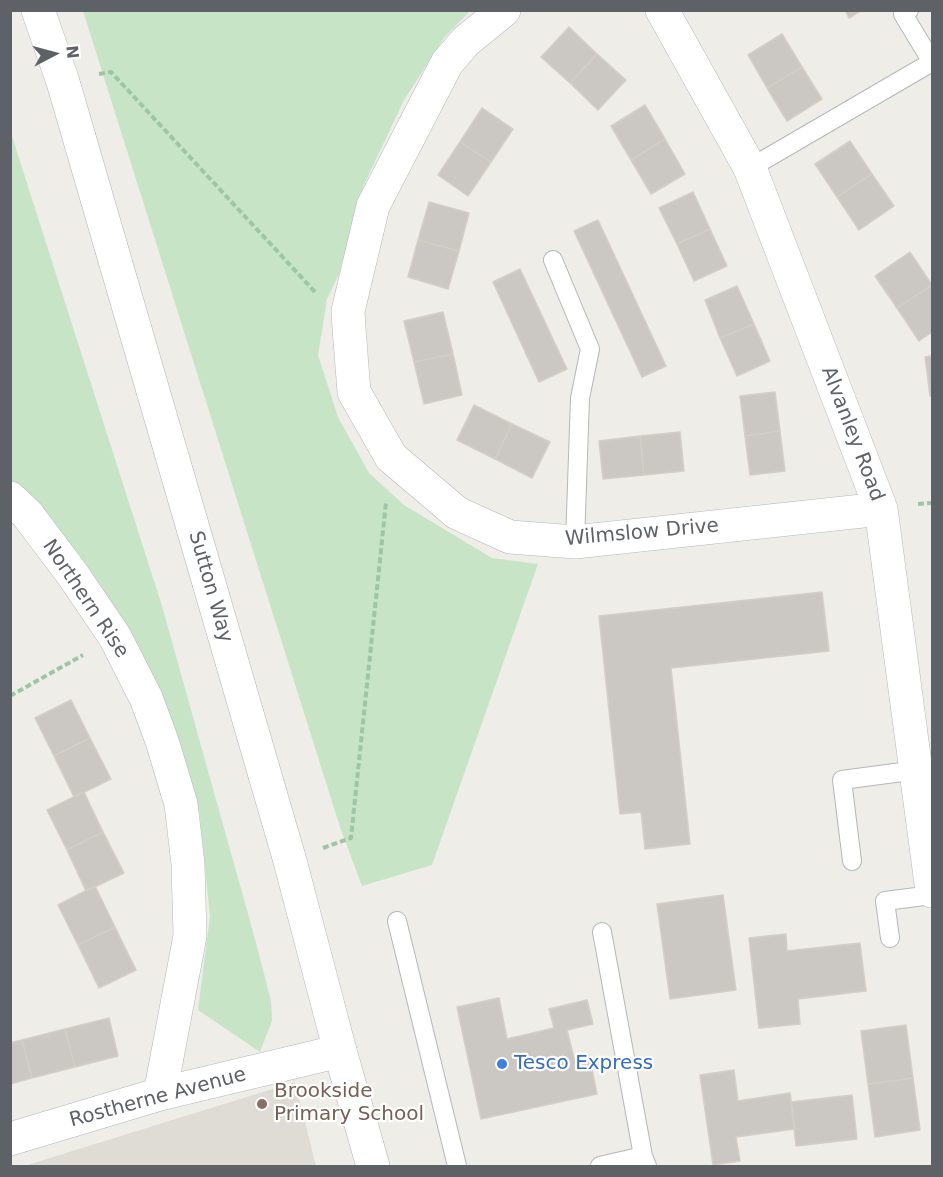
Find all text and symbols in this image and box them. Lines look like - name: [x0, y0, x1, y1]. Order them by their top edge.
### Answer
- north arrow: [24, 24, 84, 84]
- text: N: [62, 44, 83, 60]
- street label: Alvanley Road: [815, 363, 889, 505]
- street label: Wilmslow Drive: [564, 514, 720, 552]
- street label: Sutton Way: [183, 528, 237, 646]
- street label: Northern Rise: [37, 535, 133, 663]
- place label: Tesco Express: [514, 1052, 653, 1076]
- marker: Tesco Express: [495, 1057, 509, 1071]
- street label: Rostherne Avenue: [67, 1063, 249, 1133]
- place label: Brookside Primary School: [274, 1080, 424, 1127]
- marker: Brookside Primary School: [255, 1097, 269, 1111]

